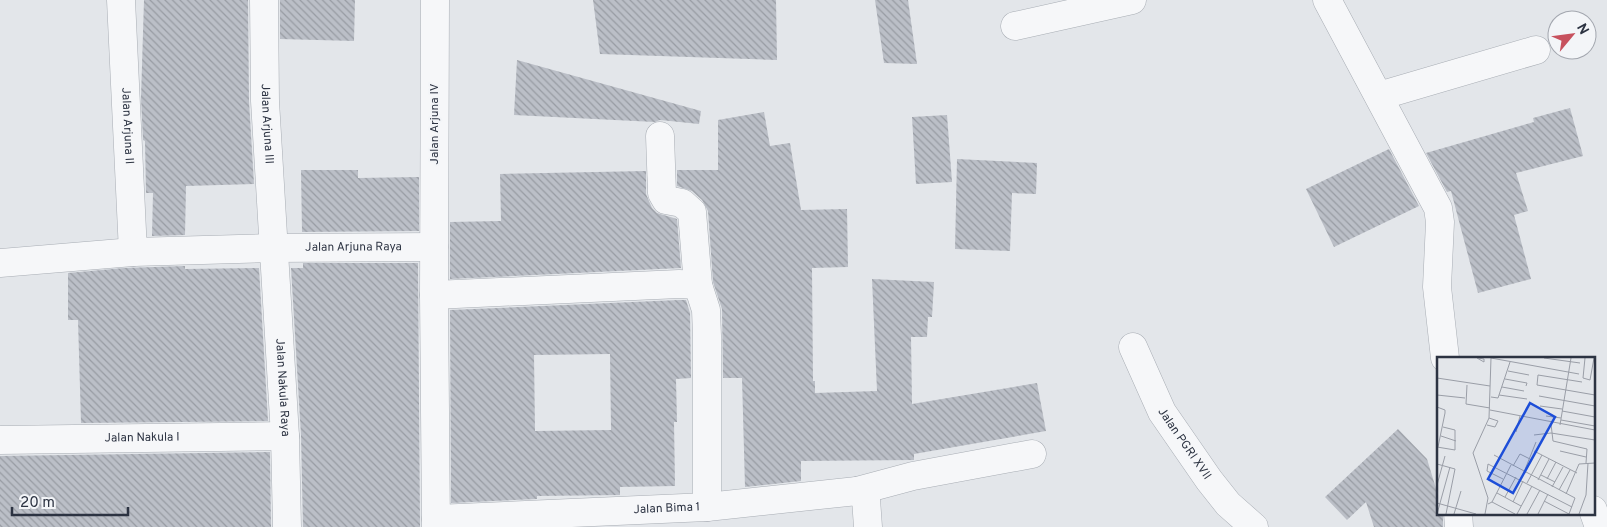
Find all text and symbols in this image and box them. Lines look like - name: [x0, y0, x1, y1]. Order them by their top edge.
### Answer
- north arrow: [1547, 10, 1597, 60]
- text: N: [1572, 21, 1592, 38]
- street label: Jalan Arjuna IV: [427, 83, 443, 165]
- street label: Jalan Arjuna III: [257, 84, 277, 165]
- street label: Jalan Arjuna II: [117, 87, 137, 165]
- street label: Jalan Arjuna Raya: [305, 239, 402, 256]
- street label: Jalan Nakula Raya: [271, 338, 293, 437]
- inset map: [1437, 357, 1594, 514]
- street label: Jalan PGRI XVII: [1154, 405, 1215, 483]
- street label: Jalan Nakula I: [104, 429, 180, 447]
- scale bar: [12, 484, 129, 516]
- text: 20 m: [20, 494, 55, 513]
- street label: Jalan Bima 1: [633, 499, 701, 518]

